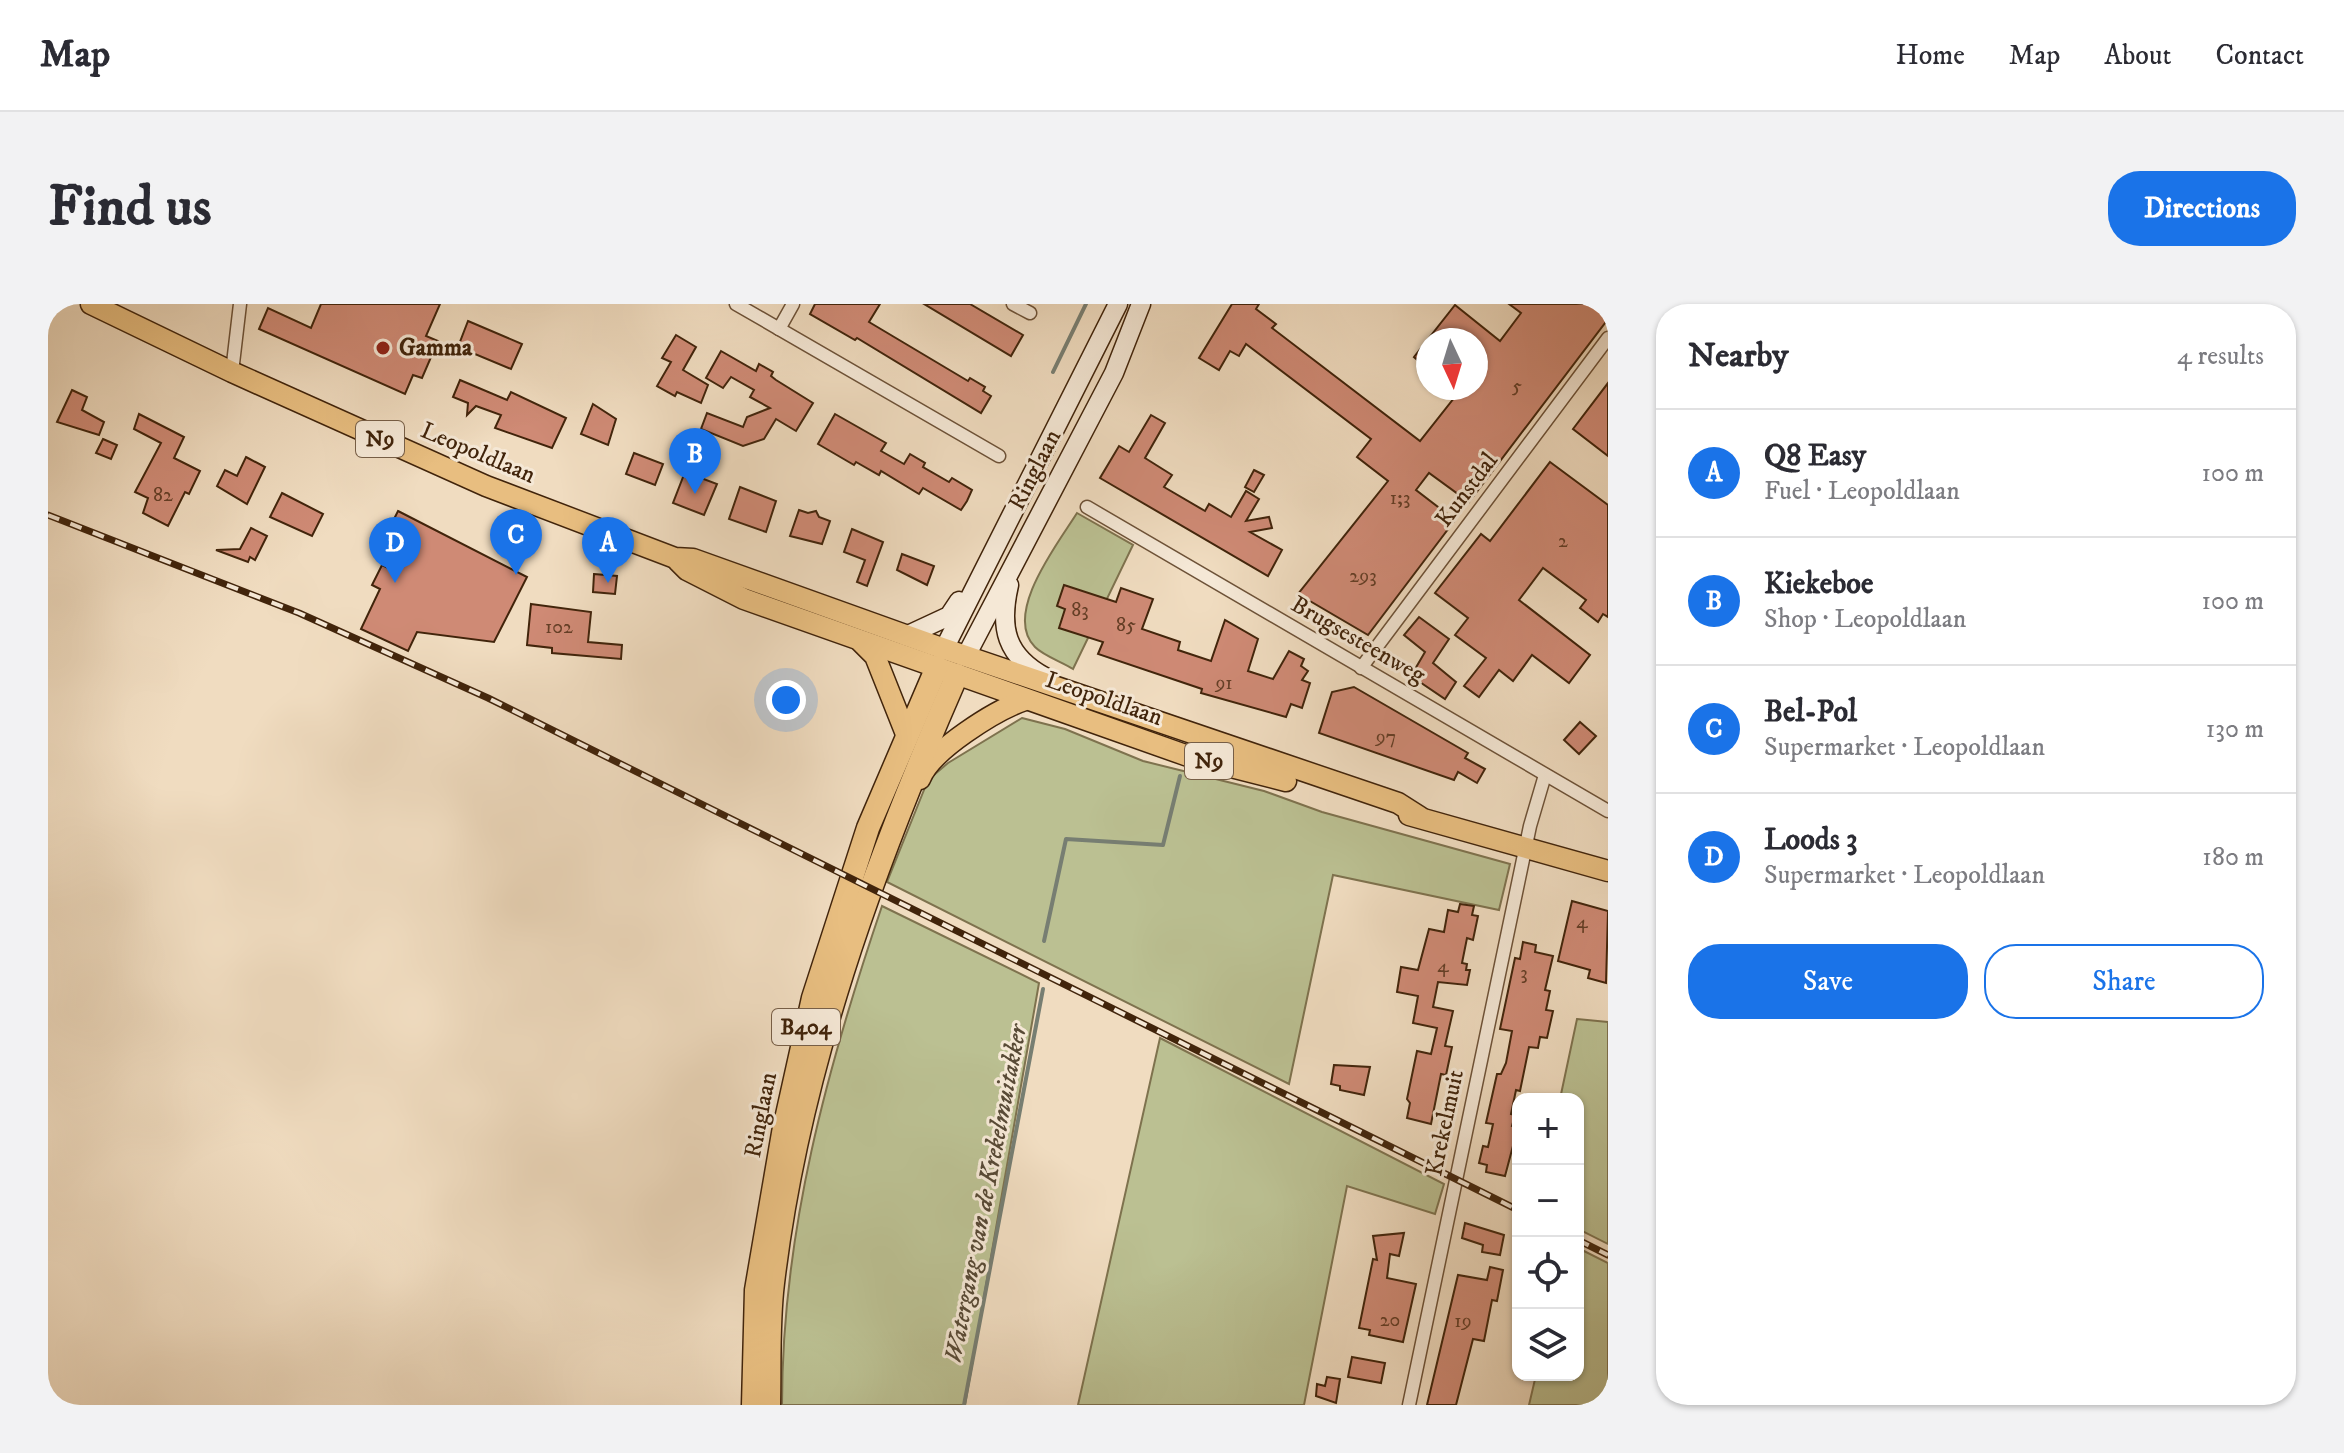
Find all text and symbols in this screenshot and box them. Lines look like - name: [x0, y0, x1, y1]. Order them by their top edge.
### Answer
- text: Map: [40, 31, 110, 79]
- text: Home: [1896, 38, 1965, 73]
- text: Map: [2009, 38, 2060, 73]
- text: About: [2104, 38, 2171, 73]
- text: Contact: [2215, 38, 2304, 73]
- button: Directions: [2108, 171, 2296, 246]
- text: Find us: [48, 173, 212, 243]
- north arrow: [1416, 328, 1488, 400]
- place label: Gamma: [399, 333, 473, 363]
- text: Nearby: [1688, 335, 1789, 377]
- marker: Gamma: [374, 339, 392, 357]
- text: 4 results: [2177, 340, 2264, 373]
- house number: 5: [1512, 374, 1522, 399]
- street label: Leopoldlaan: [416, 415, 540, 491]
- road number: N9: [356, 421, 404, 457]
- street label: Ringlaan: [1002, 424, 1068, 515]
- pin: B: [669, 428, 721, 494]
- text: Q8 Easy: [1764, 438, 1866, 475]
- street label: Kunstdal: [1429, 446, 1505, 533]
- text: A: [1706, 457, 1722, 490]
- text: 100 m: [2201, 457, 2264, 490]
- text: Fuel · Leopoldlaan: [1764, 475, 1960, 508]
- house number: 82: [153, 483, 173, 508]
- house number: 1;3: [1390, 486, 1410, 511]
- pin: C: [490, 509, 542, 575]
- pin: D: [369, 517, 421, 583]
- pin: A: [582, 517, 634, 583]
- house number: 2: [1558, 529, 1568, 554]
- house number: 293: [1349, 564, 1377, 589]
- text: Kiekeboe: [1764, 566, 1873, 603]
- text: B: [1706, 585, 1722, 618]
- text: 100 m: [2201, 585, 2264, 618]
- street label: Brugsesteenweg: [1285, 589, 1431, 691]
- house number: 83: [1071, 598, 1089, 623]
- text: Shop · Leopoldlaan: [1764, 603, 1966, 636]
- house number: 85: [1116, 613, 1136, 638]
- house number: 102: [545, 615, 573, 640]
- street label: Leopoldlaan: [1042, 665, 1167, 733]
- house number: 91: [1214, 671, 1233, 696]
- your location: [766, 680, 806, 720]
- text: Bel-Pol: [1764, 694, 1857, 731]
- text: C: [1705, 713, 1723, 746]
- text: 130 m: [2206, 713, 2264, 746]
- house number: 97: [1375, 725, 1396, 750]
- text: Supermarket · Leopoldlaan: [1764, 731, 2045, 764]
- road number: N9: [1185, 743, 1233, 779]
- text: Loods 3: [1764, 822, 1857, 859]
- text: D: [1704, 841, 1724, 874]
- text: 180 m: [2202, 841, 2264, 874]
- text: Supermarket · Leopoldlaan: [1764, 859, 2045, 892]
- house number: 4: [1576, 910, 1588, 935]
- button: Save: [1688, 944, 1968, 1019]
- button: Share: [1984, 944, 2264, 1019]
- house number: 4: [1437, 954, 1449, 979]
- house number: 3: [1520, 961, 1528, 986]
- road number: B404: [772, 1009, 840, 1045]
- water label: Watergang van de Krekelmuitakker: [937, 1020, 1035, 1366]
- street label: Krekelmuit: [1419, 1067, 1471, 1179]
- street label: Ringlaan: [738, 1069, 784, 1160]
- map controls: [1512, 1093, 1584, 1381]
- button: +: [1512, 1093, 1584, 1165]
- button: −: [1512, 1165, 1584, 1237]
- button: locate: [1512, 1237, 1584, 1309]
- house number: 20: [1380, 1308, 1400, 1333]
- house number: 19: [1454, 1309, 1472, 1334]
- button: layers: [1512, 1309, 1584, 1381]

